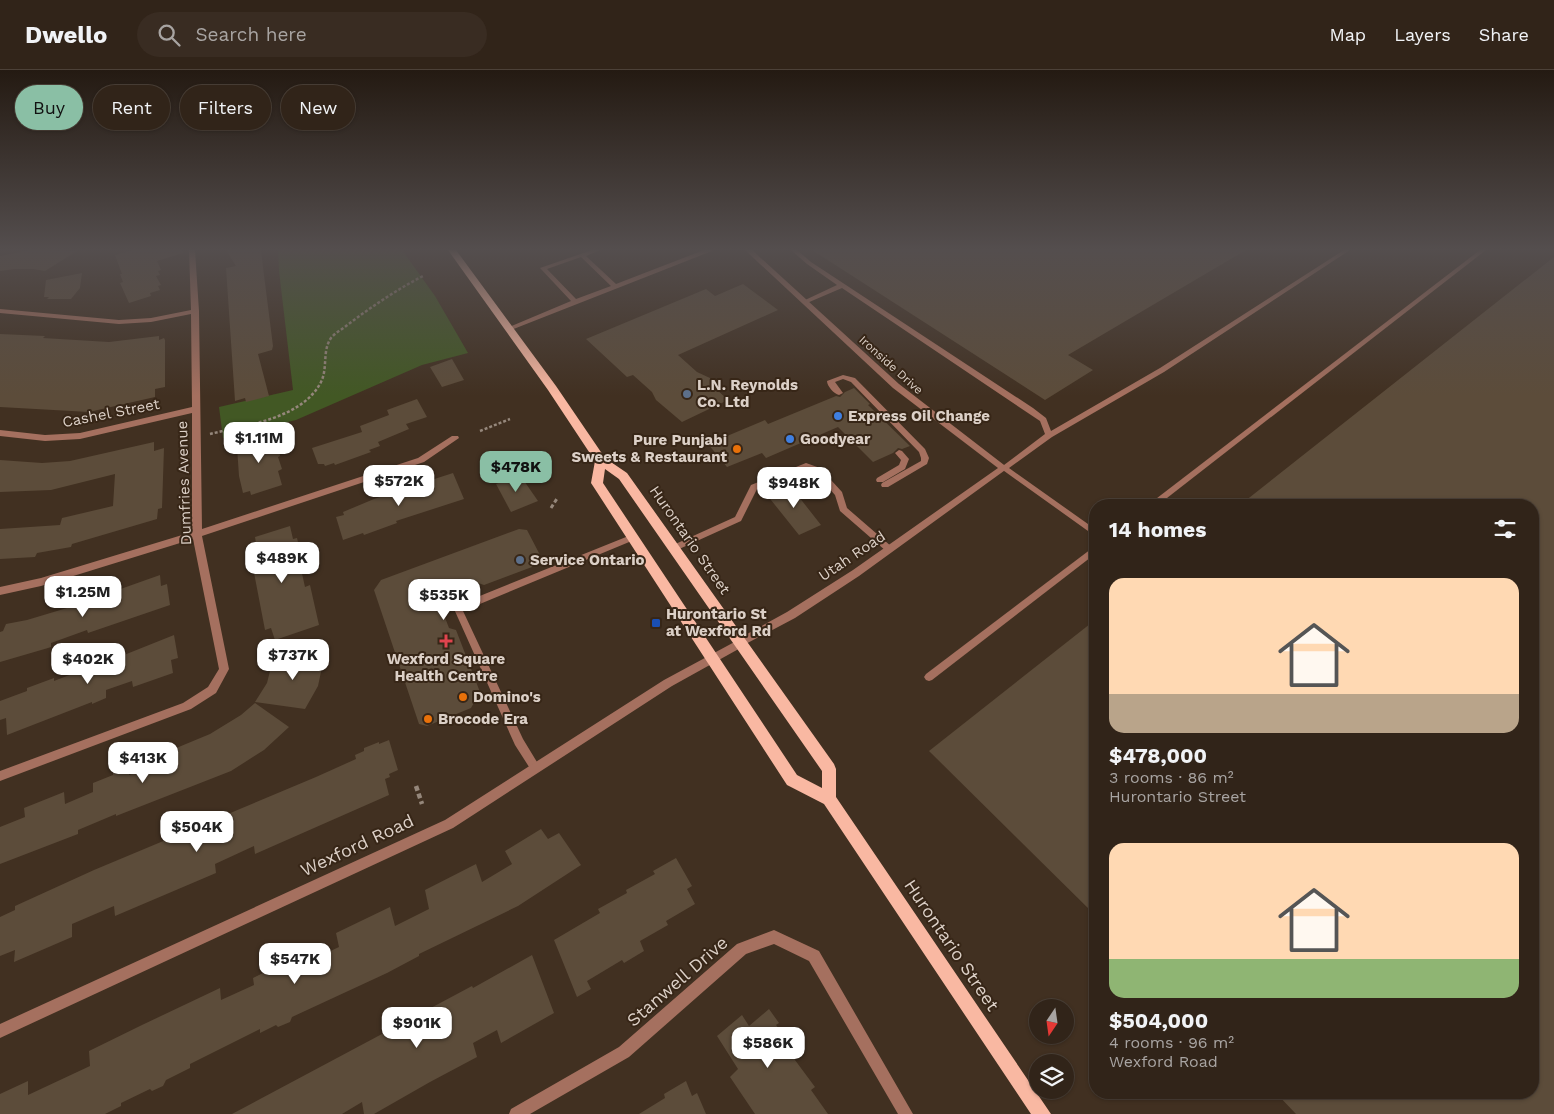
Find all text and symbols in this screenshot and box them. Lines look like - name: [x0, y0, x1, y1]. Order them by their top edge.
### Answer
- search box: [137, 12, 487, 57]
- text: Dwello: [25, 21, 107, 49]
- icon: search: [155, 21, 183, 49]
- text: Search here: [195, 23, 307, 46]
- text: Map: [1329, 24, 1366, 45]
- text: Layers: [1394, 24, 1451, 45]
- text: Share: [1479, 24, 1529, 45]
- chip: Buy: [15, 85, 83, 130]
- chip: Rent: [93, 85, 170, 130]
- chip: Filters: [180, 85, 271, 130]
- chip: New: [281, 85, 355, 130]
- street label: Ironside Drive: [856, 333, 926, 397]
- place label: L.N. Reynolds Co. Ltd: [697, 376, 798, 411]
- marker: L.N. Reynolds Co. Ltd: [681, 388, 693, 400]
- street label: Cashel Street: [61, 395, 162, 431]
- place label: Express Oil Change: [848, 407, 990, 425]
- marker: Express Oil Change: [832, 410, 844, 422]
- street label: Dumfries Avenue: [173, 421, 195, 545]
- pin: $1.11M: [218, 422, 300, 464]
- text: $1.11M: [235, 428, 283, 447]
- place label: Goodyear: [800, 430, 871, 448]
- place label: Pure Punjabi Sweets & Restaurant: [571, 431, 727, 466]
- marker: Goodyear: [784, 433, 796, 445]
- marker: Pure Punjabi Sweets & Restaurant: [731, 443, 743, 455]
- pin: $478K: [481, 450, 551, 493]
- text: $478K: [491, 457, 541, 476]
- pin: $572K: [364, 464, 434, 507]
- pin: $948K: [759, 466, 829, 509]
- text: $572K: [374, 471, 424, 490]
- text: $948K: [768, 473, 820, 492]
- street label: Hurontario Street: [646, 482, 735, 598]
- icon: filters: [1491, 515, 1519, 543]
- text: 14 homes: [1109, 517, 1206, 542]
- street label: Utah Road: [815, 527, 889, 585]
- pin: $489K: [247, 542, 317, 584]
- text: $489K: [256, 548, 308, 567]
- place label: Service Ontario: [530, 551, 645, 569]
- marker: Service Ontario: [514, 554, 526, 566]
- pin: $1.25M: [42, 576, 124, 618]
- pin: $535K: [409, 578, 479, 621]
- text: $1.25M: [55, 582, 111, 601]
- text: $535K: [419, 585, 469, 604]
- place label: Hurontario St at Wexford Rd: [666, 605, 771, 640]
- icon: home: [1269, 610, 1359, 700]
- marker: Hurontario St at Wexford Rd: [650, 617, 662, 629]
- marker: Wexford Square Health Centre: [439, 634, 453, 648]
- pin: $737K: [258, 638, 328, 681]
- pin: $402K: [53, 642, 123, 685]
- text: $737K: [268, 645, 318, 664]
- text: $402K: [62, 649, 114, 668]
- place label: Wexford Square Health Centre: [387, 650, 506, 685]
- place label: Domino's: [473, 688, 541, 706]
- marker: Domino's: [457, 691, 469, 703]
- place label: Brocode Era: [438, 710, 528, 728]
- marker: Brocode Era: [422, 713, 434, 725]
- pin: $413K: [108, 742, 178, 784]
- text: $478,000: [1109, 743, 1207, 768]
- text: $413K: [119, 748, 167, 767]
- text: 3 rooms · 86 m²: [1109, 768, 1234, 787]
- text: Hurontario Street: [1109, 787, 1246, 806]
- pin: $504K: [162, 810, 232, 853]
- street label: Wexford Road: [297, 810, 417, 880]
- text: $504K: [171, 817, 223, 836]
- street label: Hurontario Street: [900, 875, 1004, 1015]
- icon: home: [1269, 875, 1359, 965]
- street label: Stanwell Drive: [622, 932, 732, 1030]
- pin: $547K: [260, 942, 330, 985]
- text: $547K: [270, 949, 320, 968]
- north arrow: [1029, 999, 1074, 1044]
- map controls: [1029, 999, 1074, 1099]
- pin: $901K: [382, 1006, 452, 1049]
- text: $504,000: [1109, 1008, 1208, 1033]
- text: $901K: [393, 1013, 441, 1032]
- pin: $586K: [733, 1026, 803, 1069]
- text: $586K: [743, 1033, 793, 1052]
- text: 4 rooms · 96 m²: [1109, 1033, 1234, 1052]
- text: Wexford Road: [1109, 1052, 1218, 1071]
- button: layers: [1029, 1054, 1074, 1099]

